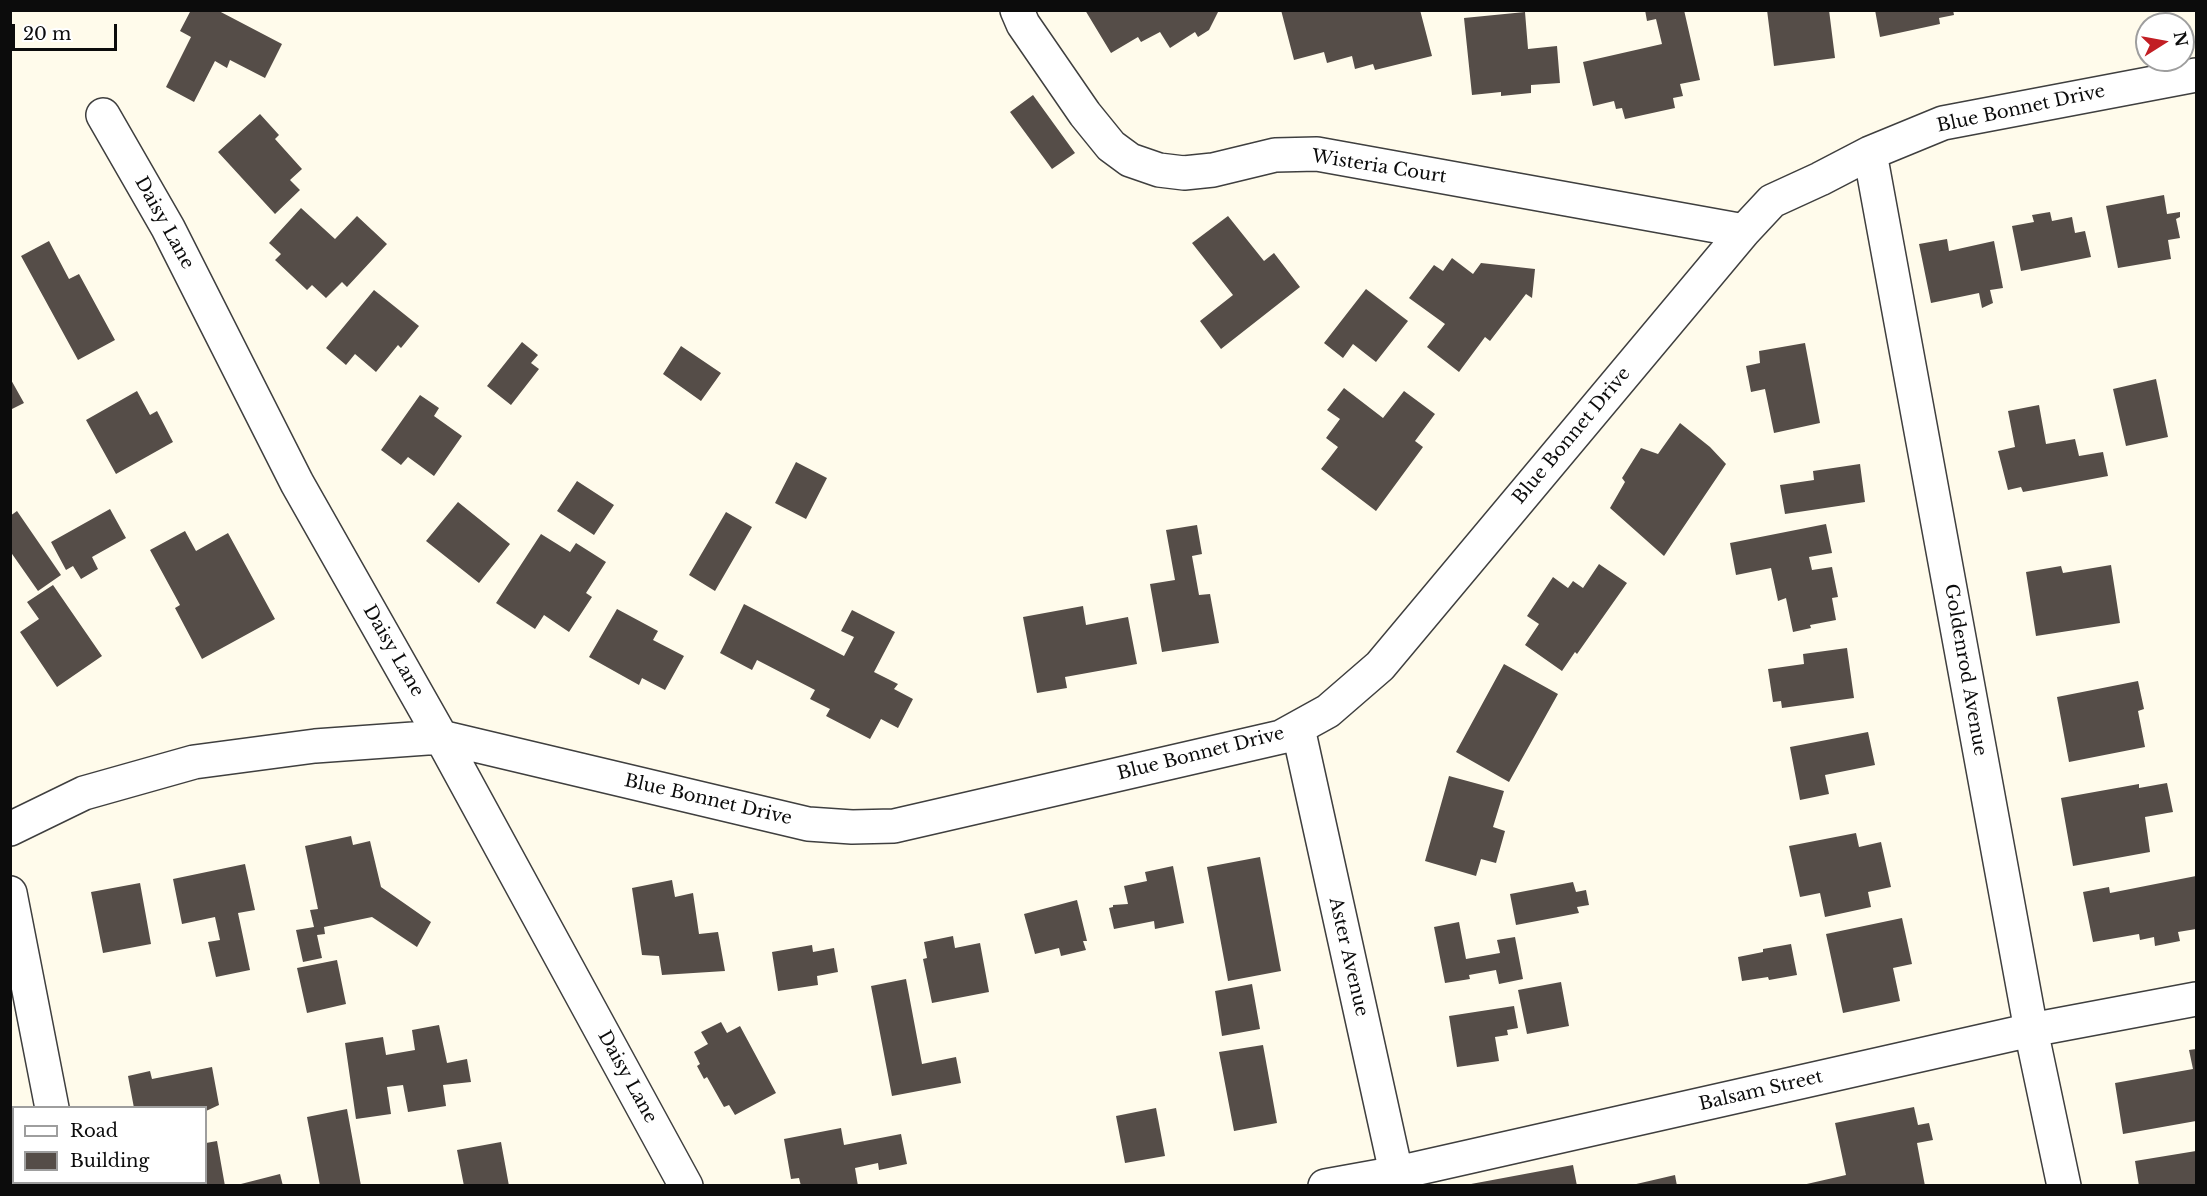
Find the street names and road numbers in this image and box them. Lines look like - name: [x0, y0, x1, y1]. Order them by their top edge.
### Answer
- street label: Blue Bonnet Drive: [1935, 81, 2107, 137]
- street label: Wisteria Court: [1310, 146, 1448, 188]
- street label: Daisy Lane: [130, 173, 198, 273]
- street label: Blue Bonnet Drive: [1509, 363, 1635, 509]
- street label: Goldenrod Avenue: [1939, 582, 1991, 758]
- street label: Daisy Lane: [358, 601, 428, 701]
- street label: Blue Bonnet Drive: [1115, 723, 1287, 785]
- street label: Blue Bonnet Drive: [622, 770, 794, 830]
- street label: Aster Avenue: [1324, 895, 1372, 1019]
- street label: Daisy Lane: [593, 1027, 661, 1127]
- street label: Balsam Street: [1697, 1066, 1825, 1116]

